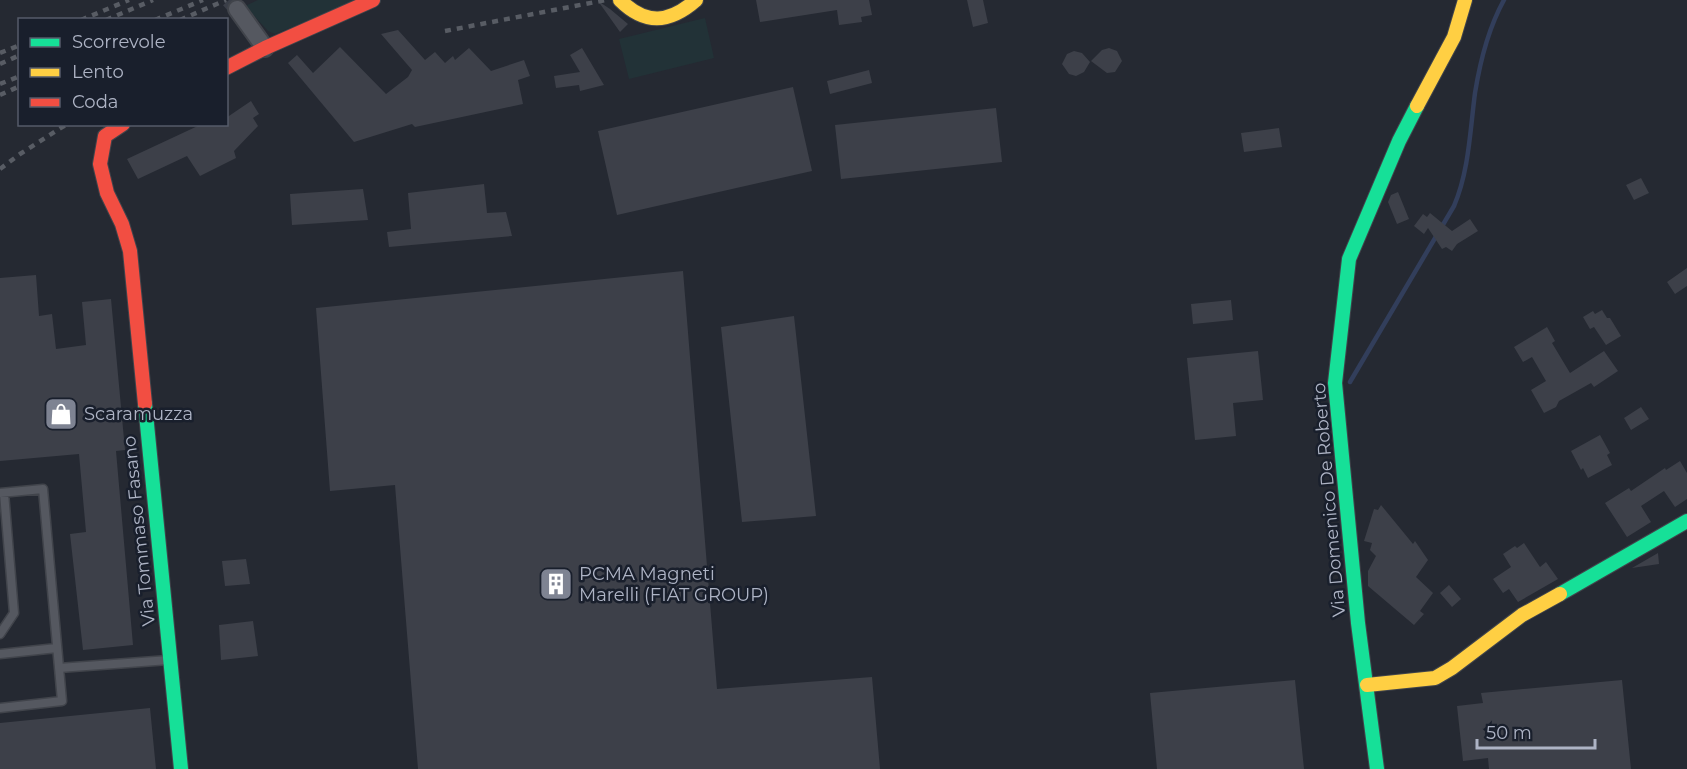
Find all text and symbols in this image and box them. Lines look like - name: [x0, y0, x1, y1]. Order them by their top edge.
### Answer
- legend: [18, 18, 228, 126]
- text: Scorrevole: [72, 31, 166, 53]
- text: Lento: [72, 61, 124, 83]
- text: Coda: [72, 91, 118, 113]
- street label: Via Domenico De Roberto: [1308, 382, 1350, 618]
- shop icon: Scaramuzza: [43, 396, 79, 432]
- place label: Scaramuzza: [84, 403, 193, 425]
- street label: Via Tommaso Fasano: [118, 435, 160, 627]
- place label: PCMA Magneti Marelli (FIAT GROUP): [579, 563, 769, 606]
- building icon: PCMA Magneti Marelli (FIAT GROUP): [538, 566, 574, 602]
- scale bar: [1477, 712, 1596, 750]
- text: 50 m: [1486, 722, 1532, 744]

